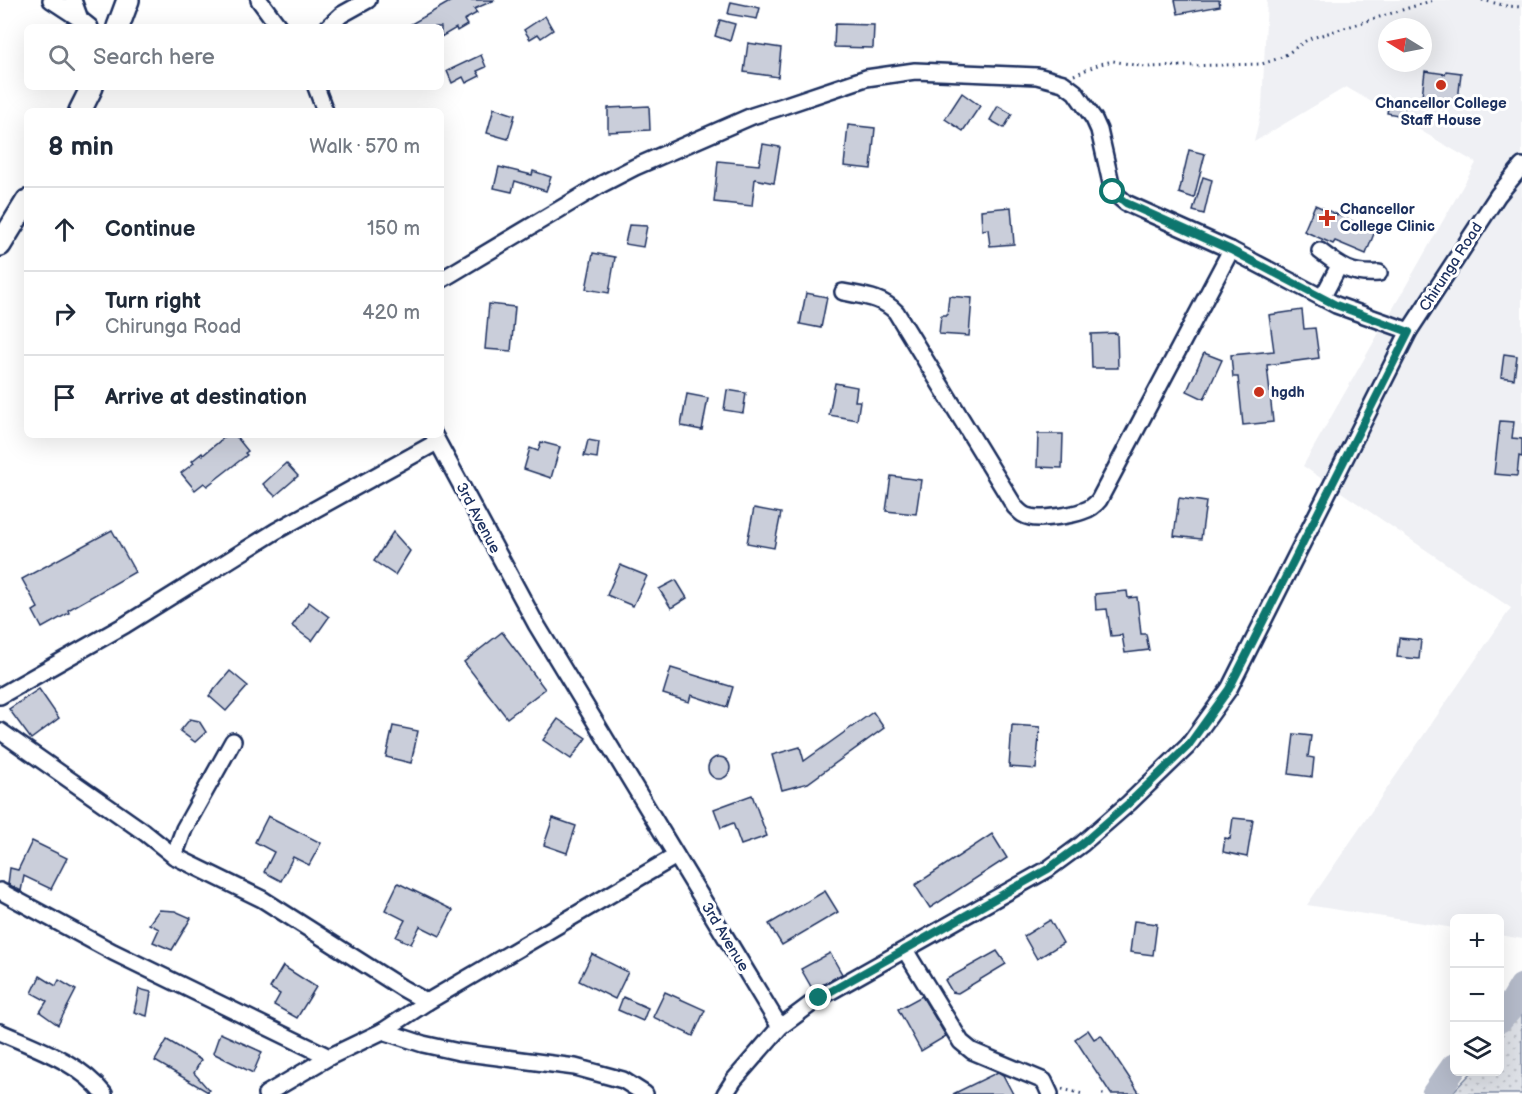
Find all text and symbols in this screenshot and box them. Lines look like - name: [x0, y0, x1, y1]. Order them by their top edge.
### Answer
- north arrow: [1378, 18, 1432, 72]
- search box: [24, 24, 444, 90]
- icon: search: [45, 41, 78, 74]
- text: Search here: [93, 44, 215, 71]
- marker: Chancellor College Staff House: [1434, 78, 1448, 92]
- place label: Chancellor College Staff House: [1375, 94, 1507, 130]
- text: 8 min: [48, 132, 114, 163]
- text: Walk · 570 m: [309, 135, 420, 159]
- route start: [1099, 178, 1125, 204]
- place label: Chancellor College Clinic: [1340, 200, 1435, 236]
- marker: Chancellor College Clinic: [1318, 209, 1336, 227]
- icon: ahead: [48, 213, 81, 246]
- text: Continue: [105, 216, 195, 243]
- text: 150 m: [367, 217, 420, 241]
- street label: Chirunga Road: [1415, 219, 1487, 315]
- text: Turn right: [105, 288, 201, 315]
- icon: right: [48, 297, 81, 330]
- text: 420 m: [362, 301, 420, 325]
- text: Chirunga Road: [105, 315, 241, 339]
- icon: arrive: [48, 381, 81, 414]
- place label: hgdh: [1271, 383, 1305, 402]
- text: Arrive at destination: [105, 384, 307, 411]
- marker: hgdh: [1252, 385, 1266, 399]
- street label: 3rd Avenue: [451, 479, 505, 557]
- street label: 3rd Avenue: [697, 899, 753, 975]
- map controls: [1450, 914, 1504, 1076]
- button: +: [1450, 914, 1504, 968]
- button: −: [1450, 968, 1504, 1022]
- route end: [805, 984, 831, 1010]
- button: layers: [1450, 1022, 1504, 1076]

